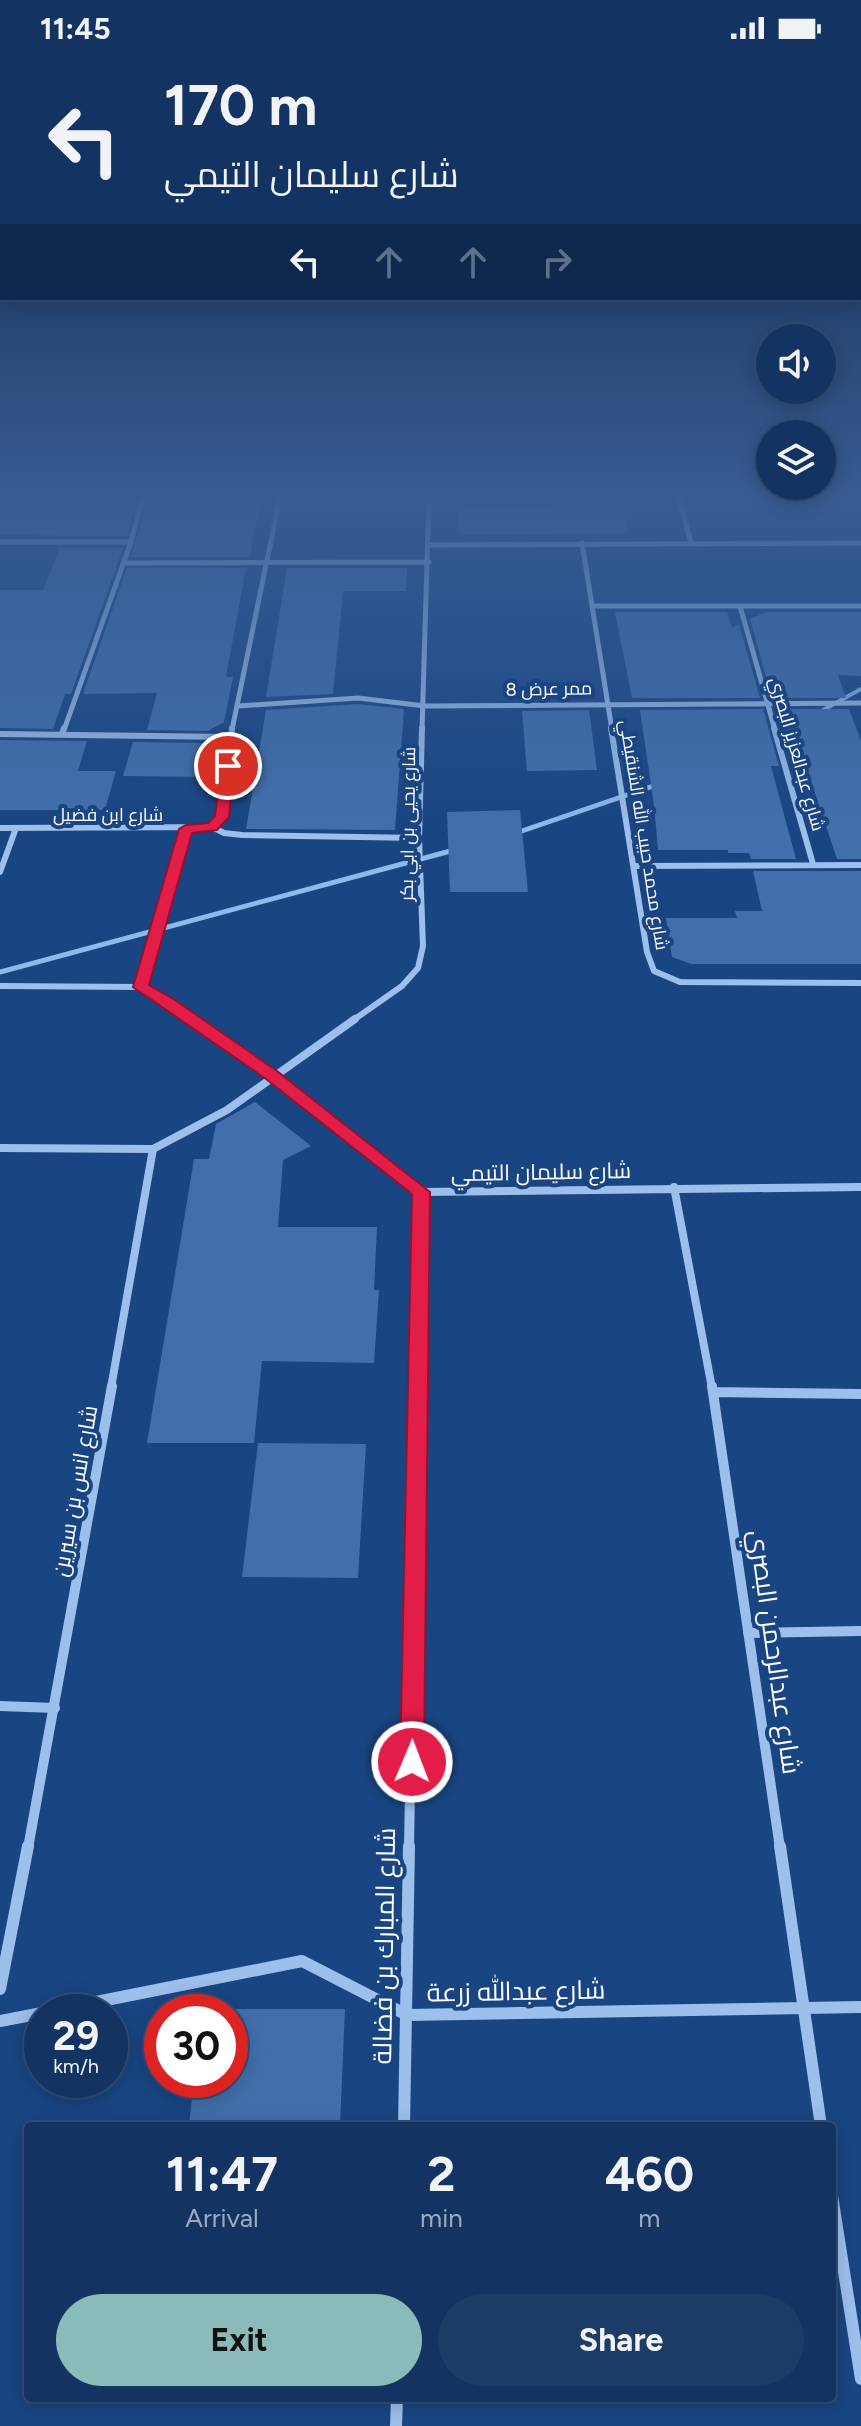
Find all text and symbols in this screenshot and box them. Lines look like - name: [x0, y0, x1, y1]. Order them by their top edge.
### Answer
- text: 11:45: [40, 10, 111, 47]
- text: 170 m: [164, 72, 317, 139]
- icon: left: [32, 88, 136, 192]
- text: شارع سليمان التيمي: [164, 153, 459, 196]
- icon: left: [283, 240, 327, 284]
- icon: ahead: [367, 240, 411, 284]
- icon: ahead: [451, 240, 495, 284]
- icon: right: [535, 240, 579, 284]
- map controls: [756, 324, 836, 500]
- button: sound: [756, 324, 836, 404]
- button: layers: [756, 420, 836, 500]
- street label: شارع عبدالعزيز البصري: [762, 675, 829, 834]
- street label: ممر عرض 8: [506, 677, 592, 701]
- street label: شارع محمد حبيب الله الشنقيطي: [612, 718, 674, 952]
- pin: [194, 732, 262, 800]
- icon: arrive: [206, 744, 250, 788]
- street label: شارع يحيى بن ابي بكر: [396, 747, 423, 902]
- street label: شارع ابن فضيل: [53, 804, 163, 827]
- street label: شارع سليمان التيمي: [451, 1157, 631, 1190]
- street label: شارع انس بن سيرين: [47, 1403, 104, 1579]
- street label: شارع عبدالرحمن البصري: [738, 1528, 808, 1777]
- position arrow: [370, 1720, 454, 1804]
- street label: شارع المبارك بن فضالة: [366, 1827, 403, 2065]
- street label: شارع عبدالله زرعة: [426, 1972, 606, 2010]
- speed limit sign: 30: [144, 1994, 248, 2098]
- text: 29: [53, 2012, 99, 2060]
- text: km/h: [53, 2054, 99, 2078]
- text: 11:47: [166, 2145, 278, 2203]
- text: 2: [427, 2145, 455, 2203]
- text: 460: [605, 2145, 694, 2203]
- text: Arrival: [185, 2202, 259, 2234]
- text: min: [420, 2202, 463, 2234]
- text: m: [638, 2202, 660, 2234]
- button: Exit: [56, 2294, 422, 2386]
- button: Share: [438, 2294, 804, 2386]

